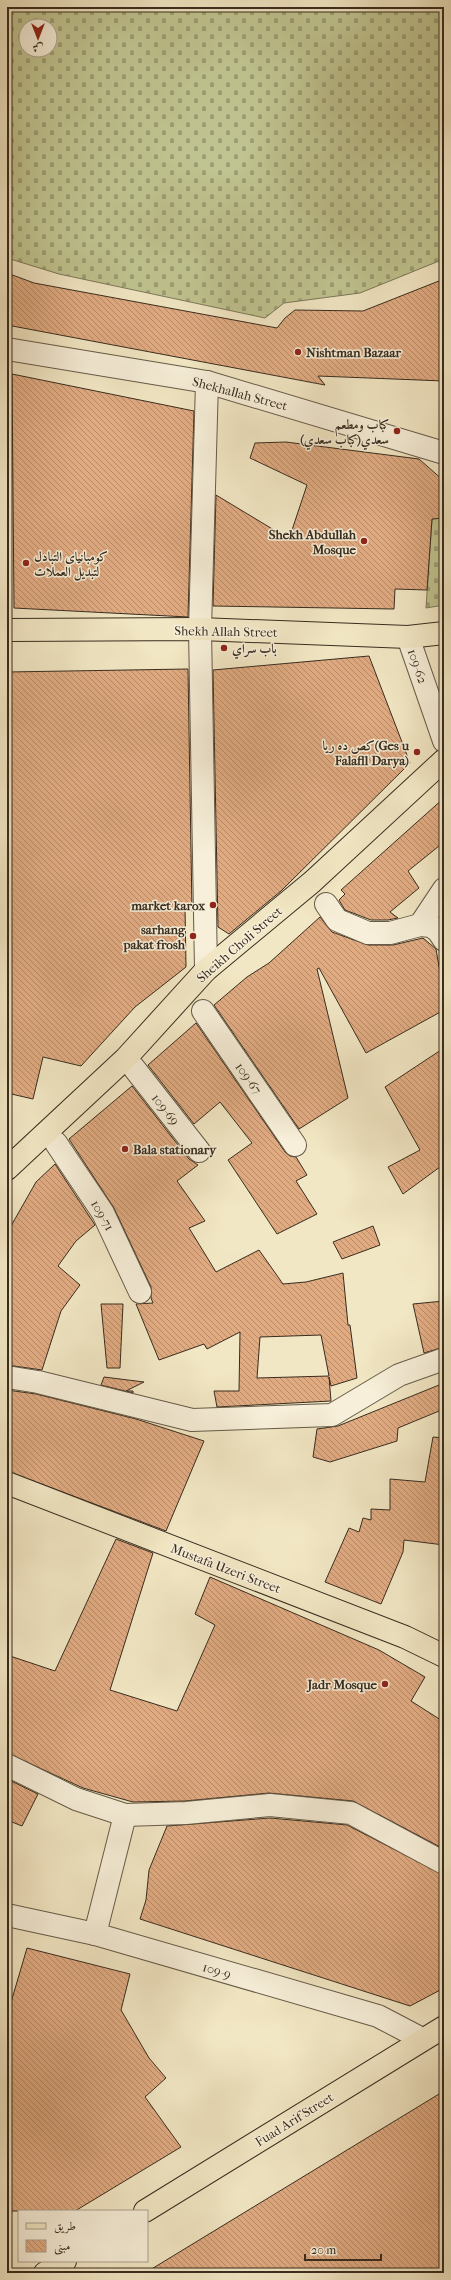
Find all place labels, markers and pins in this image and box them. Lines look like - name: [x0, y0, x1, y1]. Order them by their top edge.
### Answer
- place label: Nishtman Bazaar: [306, 345, 402, 360]
- marker: Nishtman Bazaar: [293, 347, 303, 357]
- place label: كباب ومطعم سعدي(كباب سعدي): [300, 417, 389, 451]
- marker: كباب ومطعم سعدي(كباب سعدي): [392, 426, 402, 436]
- place label: Shekh Abdullah Mosque: [269, 527, 357, 558]
- marker: Shekh Abdullah Mosque: [359, 536, 369, 546]
- place label: كومبانياى التبادل لتبديل العملات: [34, 549, 108, 581]
- marker: كومبانياى التبادل لتبديل العملات: [21, 558, 31, 568]
- place label: باب سراي: [232, 641, 277, 660]
- marker: باب سراي: [219, 643, 229, 653]
- place label: کص ده ریا(Ges u Falafll Darya): [322, 738, 410, 769]
- marker: کص ده ریا(Ges u Falafll Darya): [412, 747, 422, 757]
- place label: market karox: [130, 898, 205, 913]
- marker: market karox: [208, 900, 218, 910]
- place label: sarhang pakat frosh: [122, 922, 186, 953]
- marker: sarhang pakat frosh: [188, 931, 198, 941]
- place label: Bala stationary: [133, 1142, 217, 1158]
- marker: Bala stationary: [120, 1144, 130, 1154]
- place label: Jadr Mosque: [305, 1677, 378, 1693]
- marker: Jadr Mosque: [380, 1679, 390, 1689]

